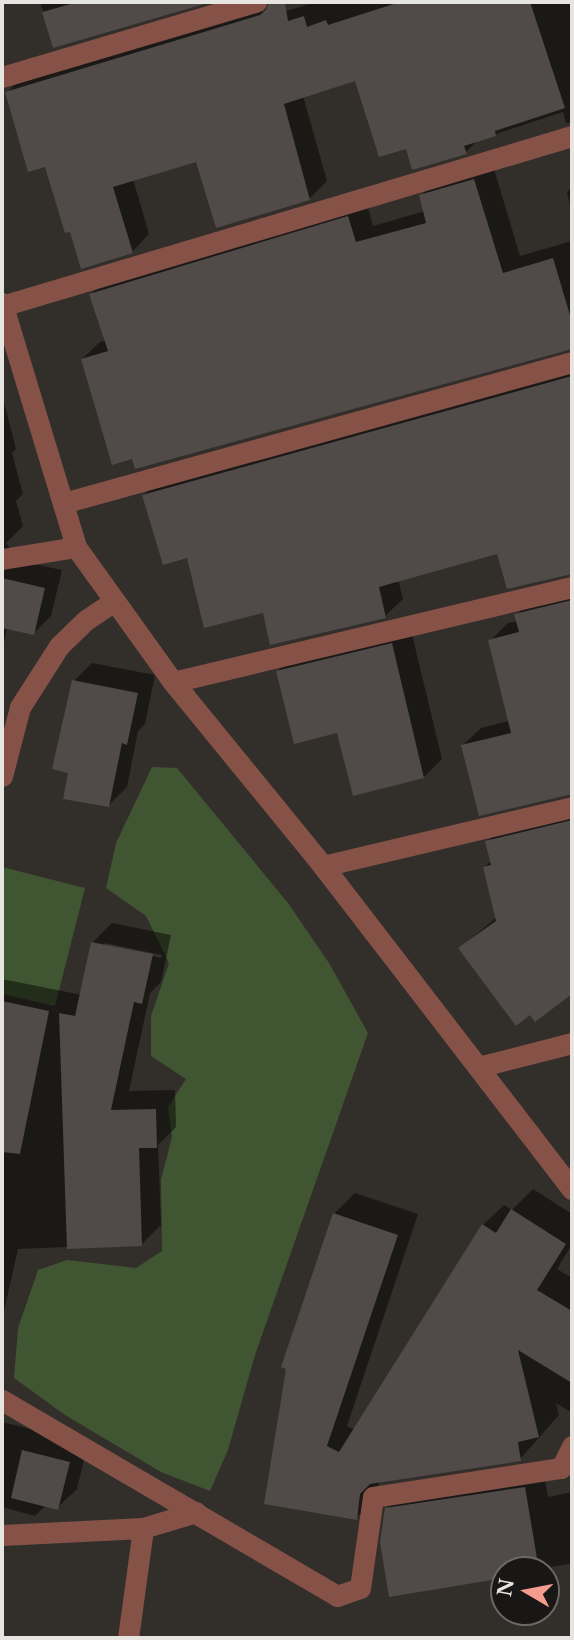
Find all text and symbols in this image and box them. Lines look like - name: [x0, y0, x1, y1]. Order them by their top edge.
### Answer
- north arrow: [490, 1556, 560, 1626]
- text: N: [493, 1577, 519, 1598]

